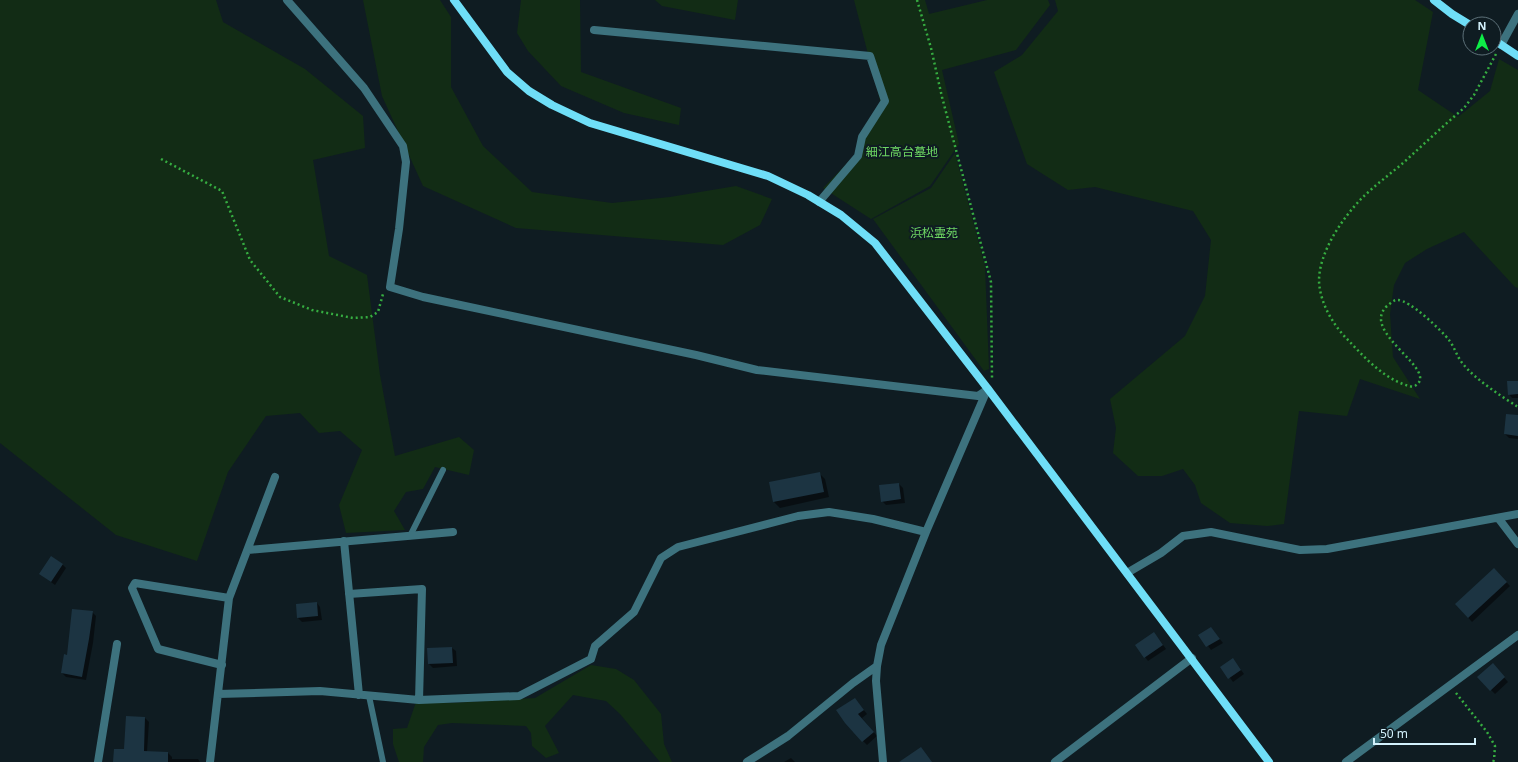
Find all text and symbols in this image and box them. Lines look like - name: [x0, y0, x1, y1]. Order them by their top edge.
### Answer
- north arrow: [1462, 16, 1502, 56]
- text: N: [1478, 18, 1486, 33]
- park label: 細江高台墓地: [866, 143, 938, 160]
- park label: 浜松霊苑: [910, 224, 958, 241]
- scale bar: [1374, 720, 1475, 746]
- text: 50 m: [1380, 725, 1408, 742]

